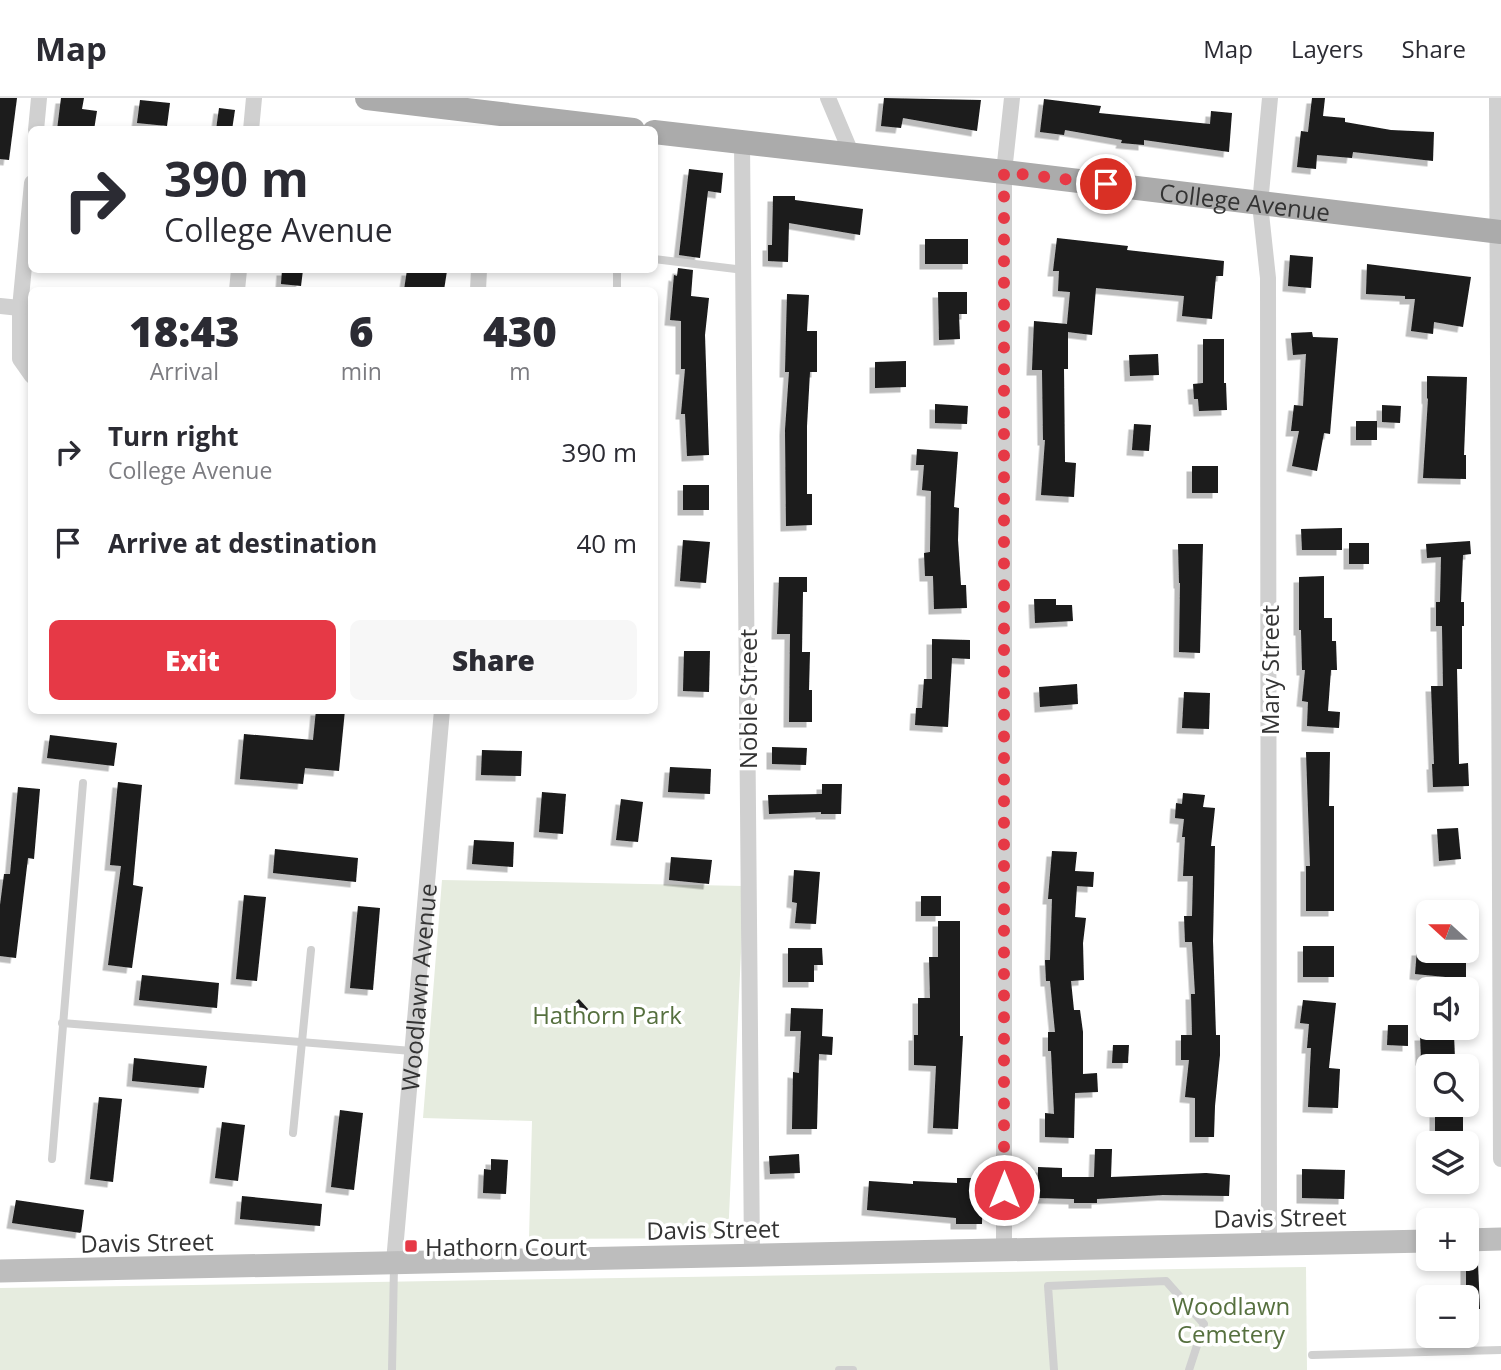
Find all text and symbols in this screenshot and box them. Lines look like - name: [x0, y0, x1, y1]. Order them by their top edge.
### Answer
- text: Map: [35, 26, 107, 71]
- text: Map: [1203, 32, 1253, 65]
- text: Layers: [1291, 32, 1364, 65]
- text: Share: [1402, 32, 1466, 65]
- text: 390 m: [164, 145, 309, 211]
- icon: right: [49, 154, 140, 245]
- pin: [1076, 154, 1136, 214]
- icon: arrive: [1087, 165, 1125, 203]
- street label: College Avenue: [1158, 174, 1332, 228]
- text: College Avenue: [164, 208, 393, 251]
- text: 18:43: [129, 302, 240, 359]
- text: 6: [349, 302, 374, 359]
- text: 430: [483, 302, 557, 359]
- text: Arrival: [150, 355, 219, 387]
- text: min: [341, 355, 382, 387]
- text: m: [509, 355, 531, 387]
- text: Turn right: [108, 418, 239, 454]
- icon: right: [49, 433, 87, 471]
- text: 390 m: [562, 434, 637, 470]
- text: College Avenue: [108, 454, 272, 486]
- icon: arrive: [49, 524, 87, 562]
- text: Arrive at destination: [108, 525, 377, 561]
- text: 40 m: [576, 525, 637, 561]
- street label: Mary Street: [1253, 605, 1286, 735]
- button: Exit: [49, 620, 336, 700]
- button: Share: [350, 620, 637, 700]
- street label: Noble Street: [731, 629, 764, 769]
- street label: Woodlawn Avenue: [392, 882, 443, 1092]
- north arrow: [1416, 900, 1479, 962]
- map controls: [1416, 900, 1479, 1348]
- button: sound: [1416, 977, 1479, 1040]
- park label: Hathorn Park: [532, 998, 682, 1031]
- button: search: [1416, 1054, 1479, 1117]
- button: layers: [1416, 1131, 1479, 1194]
- position arrow: [967, 1153, 1041, 1227]
- street label: Davis Street: [1213, 1199, 1347, 1235]
- button: +: [1416, 1208, 1479, 1271]
- street label: Davis Street: [646, 1211, 780, 1247]
- street label: Davis Street: [80, 1224, 214, 1260]
- place label: Hathorn Court: [425, 1230, 587, 1263]
- marker: Hathorn Court: [403, 1238, 419, 1254]
- button: −: [1416, 1285, 1479, 1348]
- park label: Woodlawn Cemetery: [1172, 1289, 1290, 1350]

